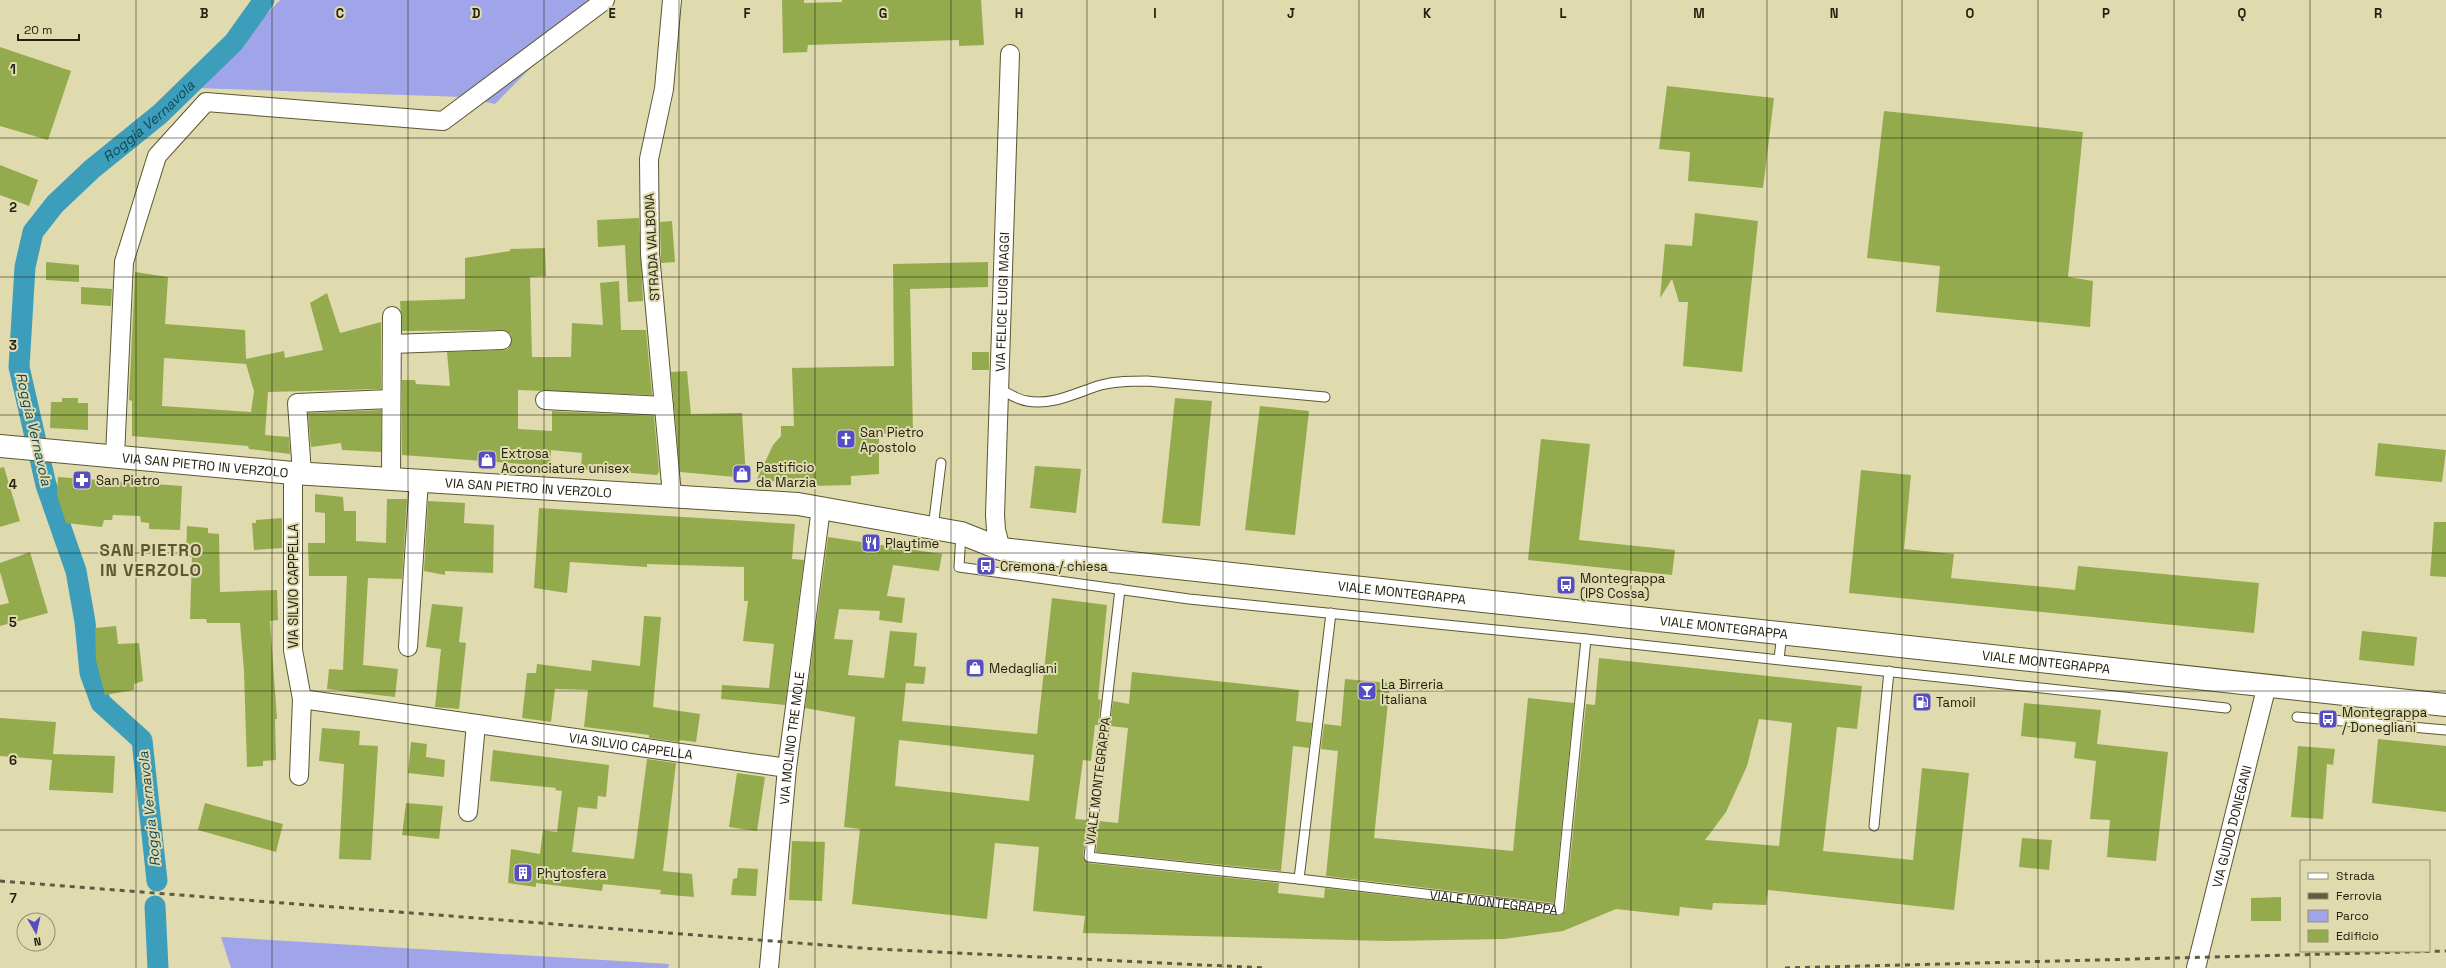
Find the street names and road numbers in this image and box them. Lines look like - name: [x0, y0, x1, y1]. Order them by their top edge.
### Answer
- street label: STRADA VALBONA: [641, 193, 663, 301]
- street label: VIA FELICE LUIGI MAGGI: [991, 232, 1013, 372]
- street label: VIA SAN PIETRO IN VERZOLO: [121, 449, 289, 481]
- street label: VIA SAN PIETRO IN VERZOLO: [444, 474, 612, 501]
- street label: VIA SILVIO CAPPELLA: [285, 524, 302, 648]
- street label: VIALE MONTEGRAPPA: [1337, 577, 1467, 608]
- street label: VIALE MONTEGRAPPA: [1659, 612, 1789, 642]
- street label: VIALE MONTEGRAPPA: [1981, 646, 2111, 677]
- street label: VIA MOLINO TRE MOLE: [775, 670, 808, 805]
- street label: VIALE MONTEGRAPPA: [1082, 716, 1114, 846]
- street label: VIA SILVIO CAPPELLA: [568, 729, 694, 763]
- street label: VIA GUIDO DONEGANI: [2208, 763, 2255, 889]
- street label: VIALE MONTEGRAPPA: [1429, 886, 1559, 918]

